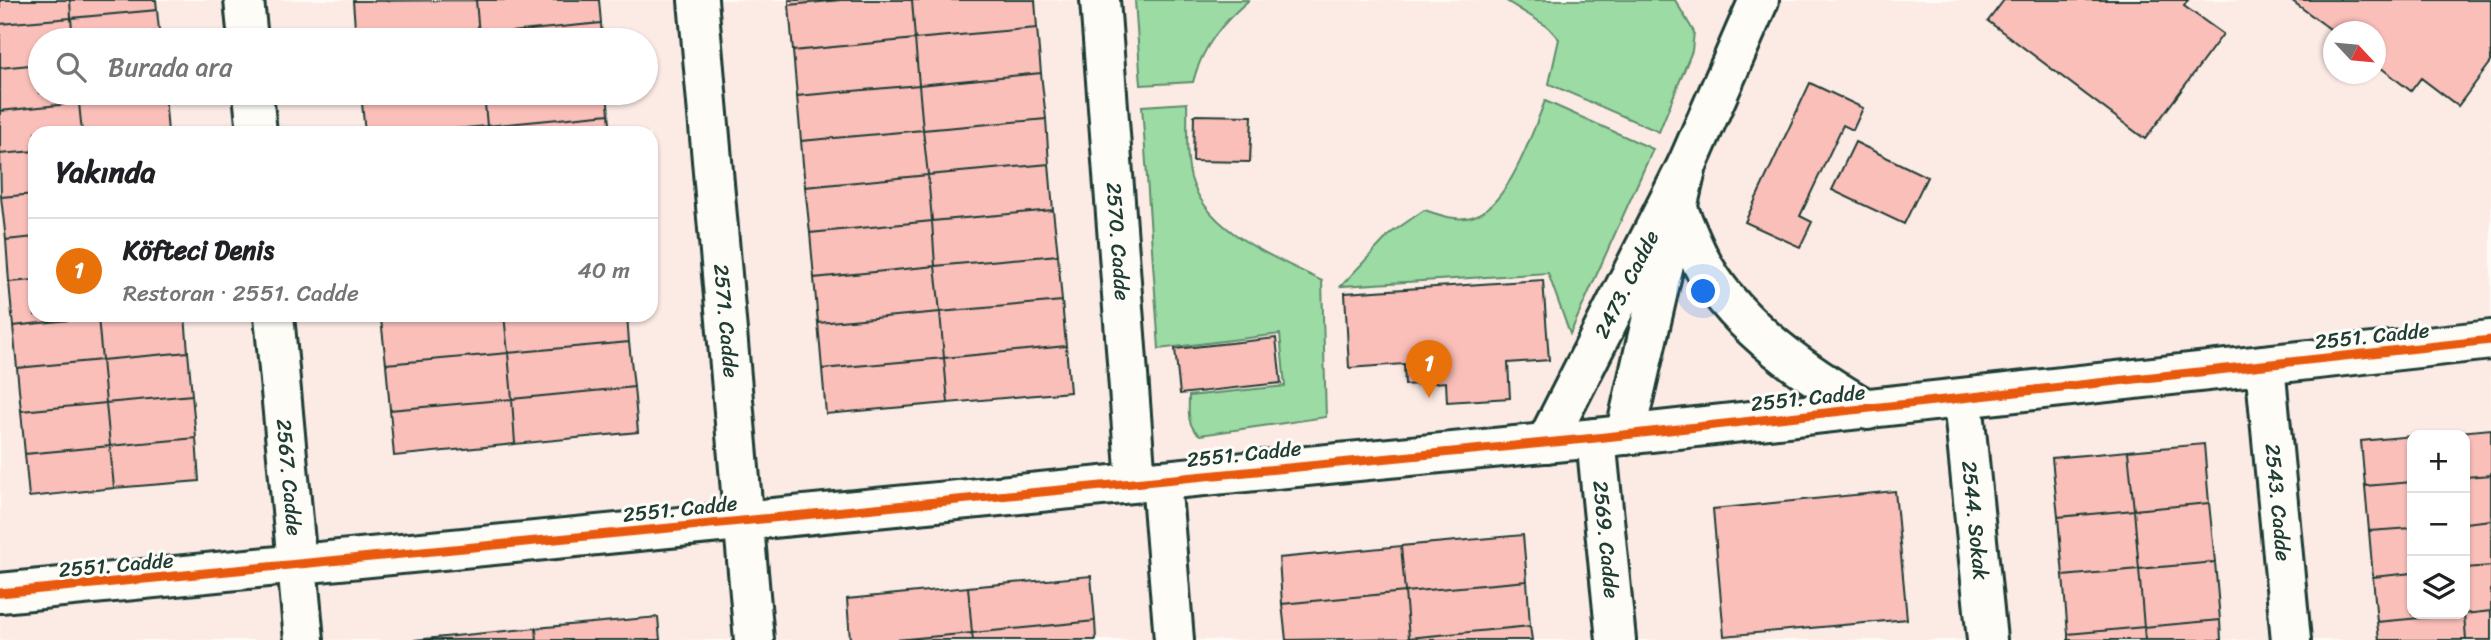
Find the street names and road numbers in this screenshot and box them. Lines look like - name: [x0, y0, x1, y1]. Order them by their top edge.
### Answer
- street label: 2570. Cadde: [1095, 181, 1141, 302]
- street label: 2473. Cadde: [1583, 223, 1670, 345]
- street label: 2571. Cadde: [702, 262, 750, 380]
- street label: 2551. Cadde: [2313, 311, 2431, 361]
- street label: 2551. Cadde: [1749, 373, 1867, 423]
- street label: 2567. Cadde: [265, 417, 313, 538]
- street label: 2551. Cadde: [1185, 429, 1303, 479]
- street label: 2543. Cadde: [2254, 442, 2302, 563]
- street label: 2544. Sokak: [1950, 459, 2000, 582]
- street label: 2569. Cadde: [1581, 479, 1631, 600]
- street label: 2551. Cadde: [621, 484, 739, 534]
- street label: 2551. Cadde: [57, 541, 175, 589]

